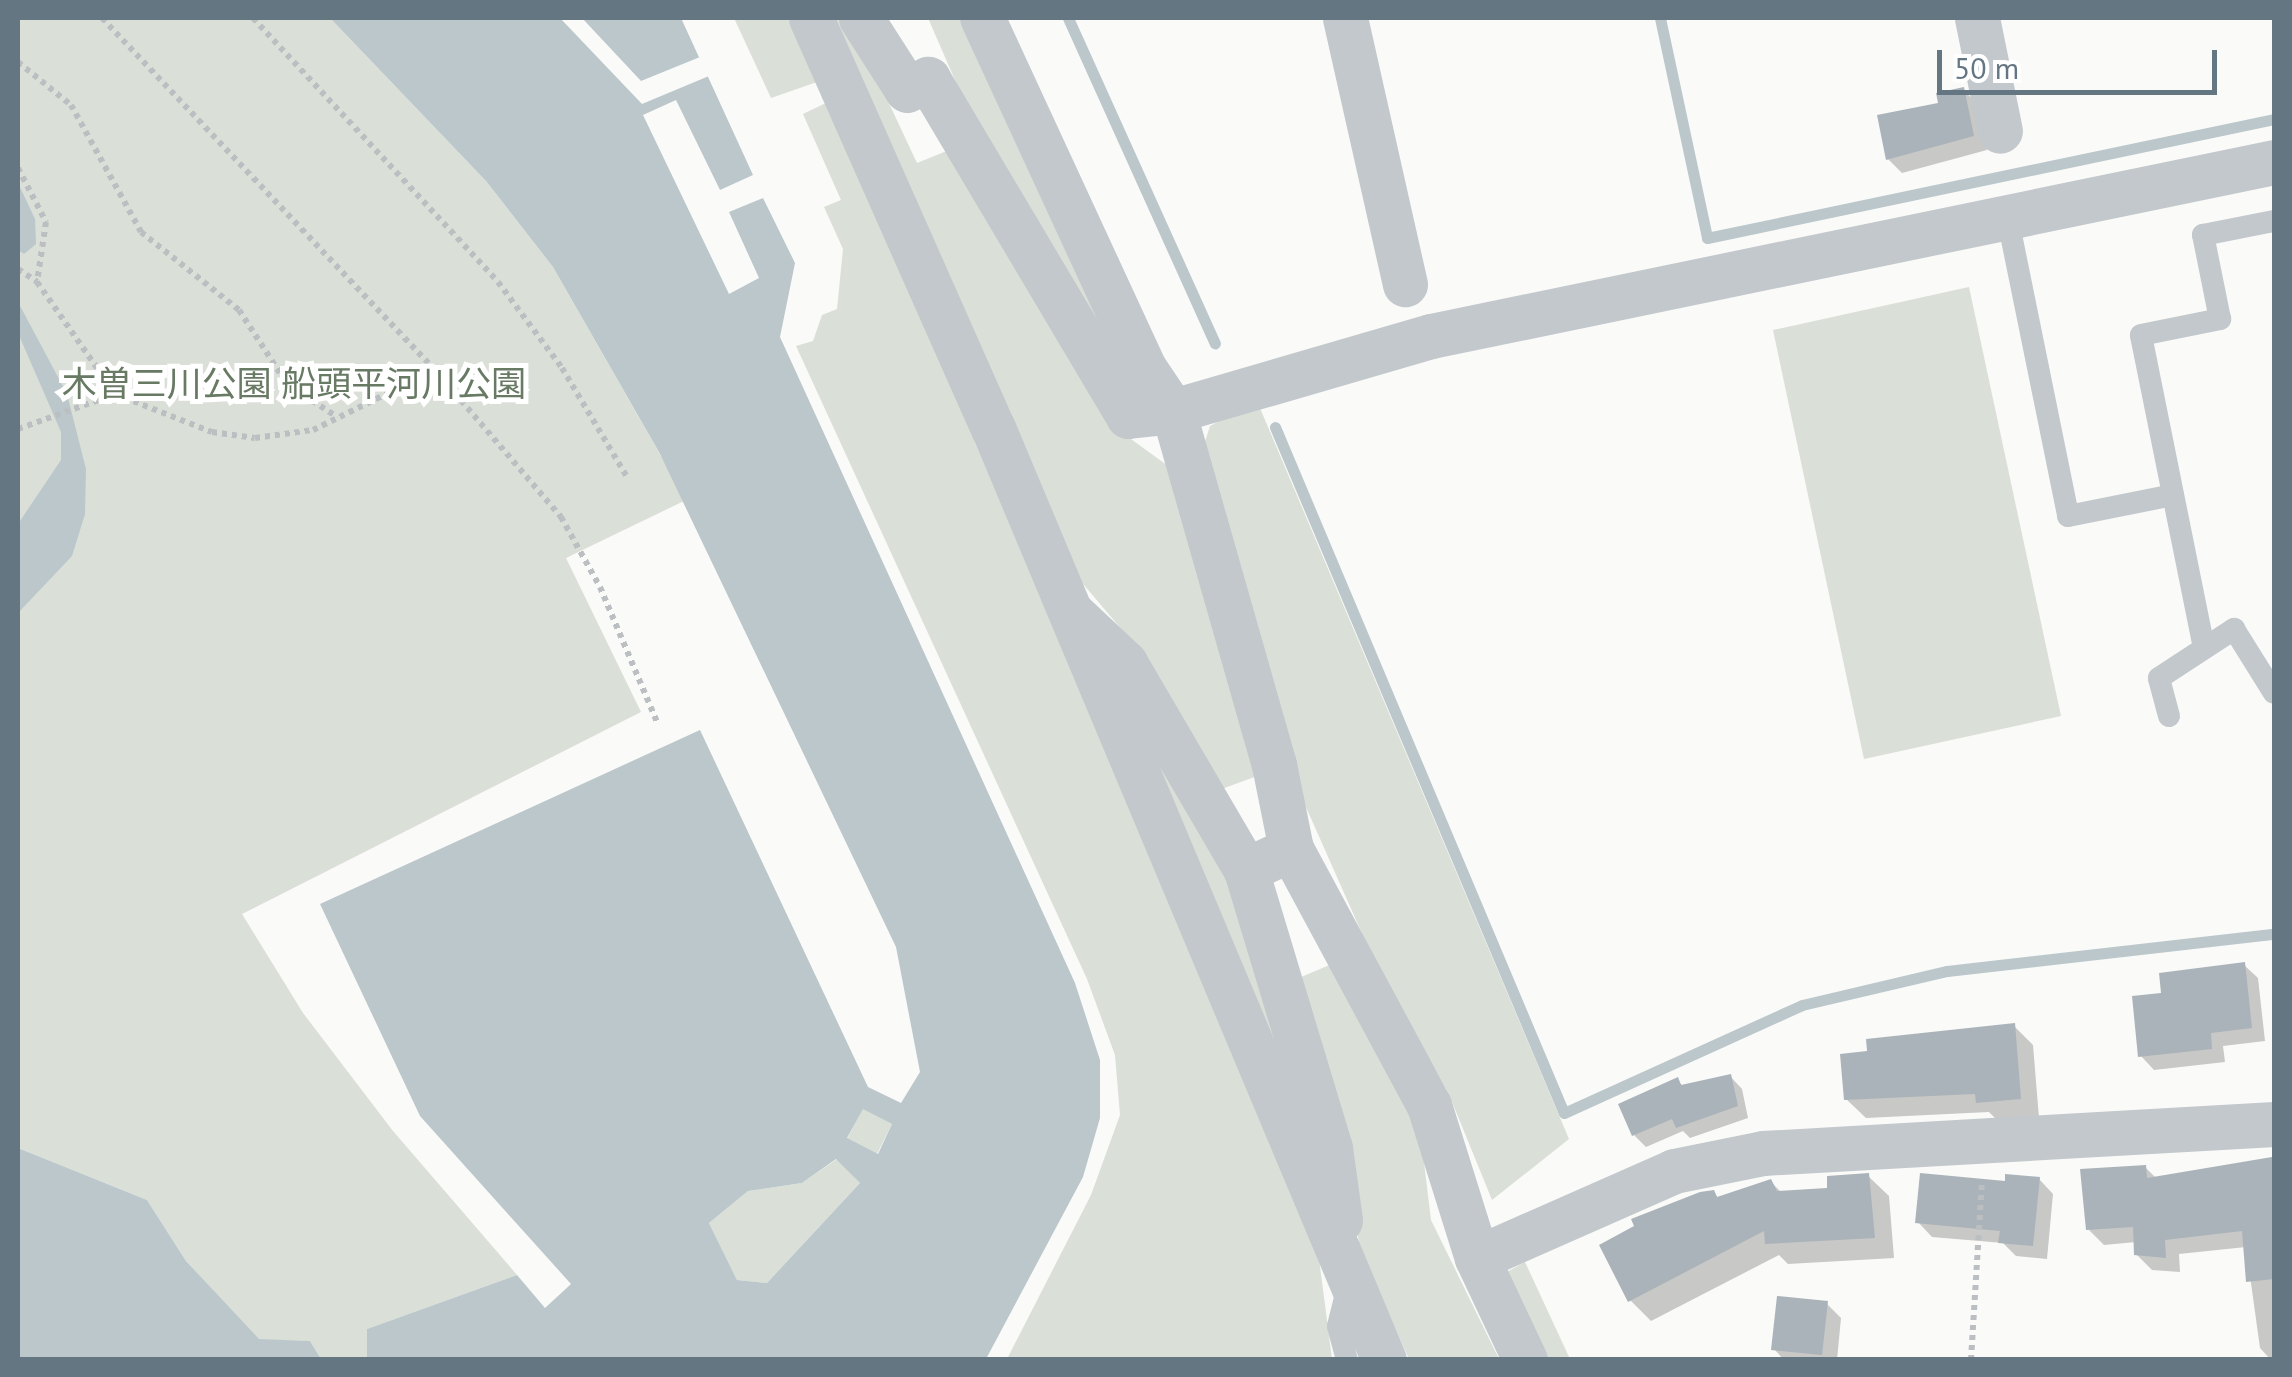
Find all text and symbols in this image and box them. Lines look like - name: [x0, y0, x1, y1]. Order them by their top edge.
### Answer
- scale bar: [1942, 30, 2222, 92]
- text: 50 m: [1954, 48, 2019, 87]
- park label: 木曽三川公園 船頭平河川公園: [62, 362, 526, 404]

